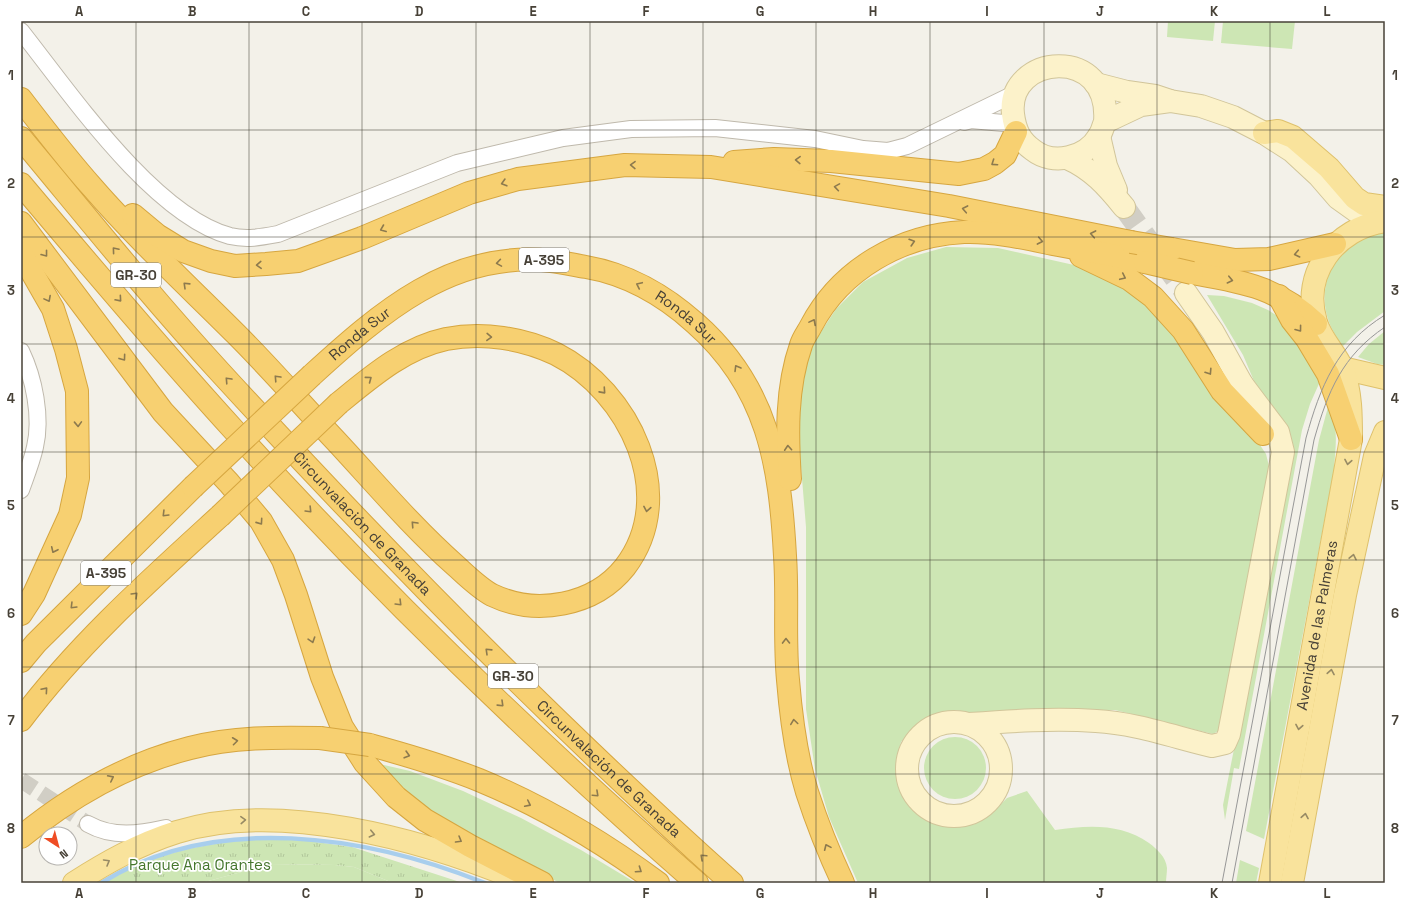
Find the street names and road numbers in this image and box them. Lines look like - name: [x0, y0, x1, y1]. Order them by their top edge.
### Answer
- road number: A-395: [519, 248, 569, 272]
- road number: GR-30: [111, 263, 161, 287]
- street label: Ronda Sur: [652, 286, 721, 348]
- street label: Ronda Sur: [325, 302, 394, 364]
- street label: Circunvalación de Granada: [289, 447, 436, 599]
- street label: Avenida de las Palmeras: [1292, 539, 1341, 712]
- road number: A-395: [81, 561, 131, 585]
- road number: GR-30: [488, 664, 538, 688]
- street label: Circunvalación de Granada: [533, 696, 686, 842]

